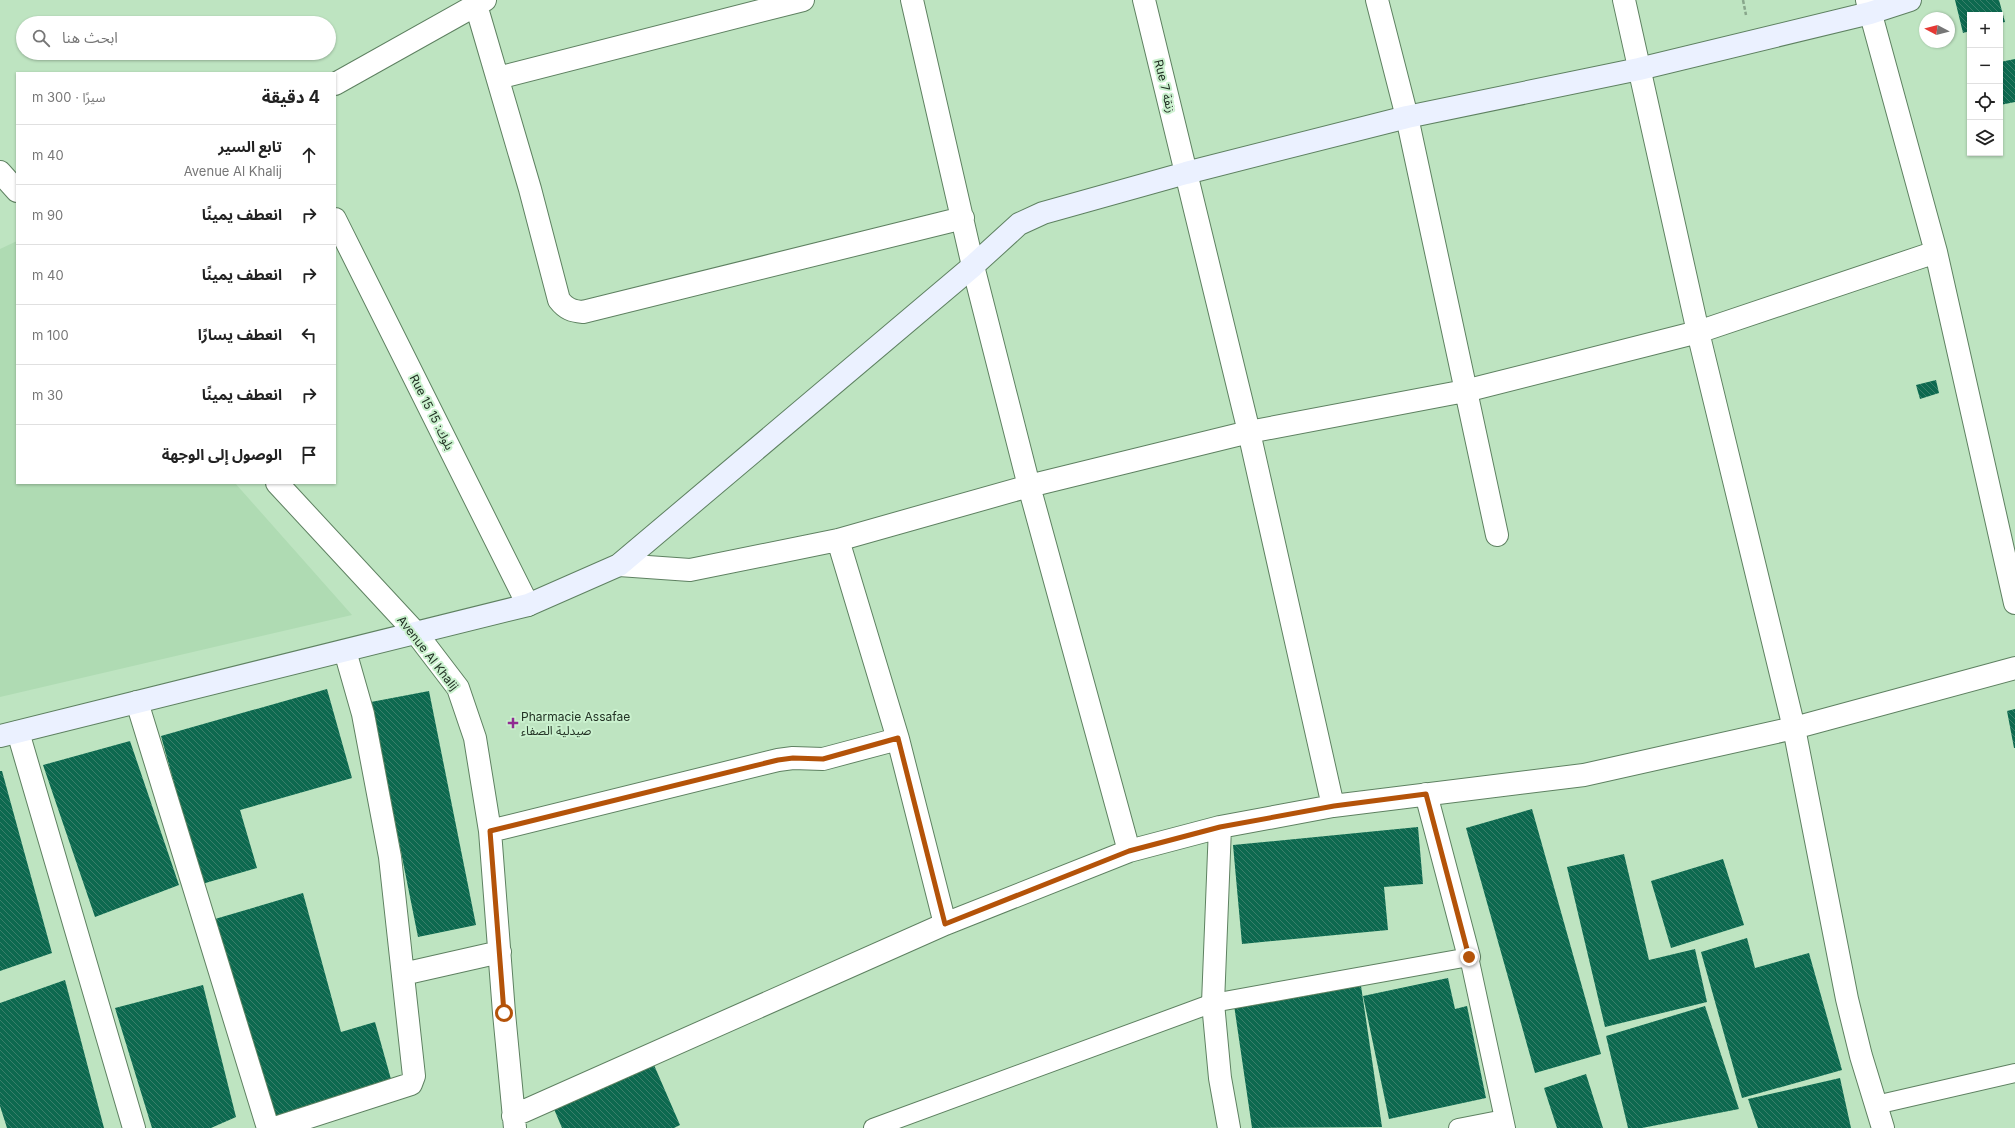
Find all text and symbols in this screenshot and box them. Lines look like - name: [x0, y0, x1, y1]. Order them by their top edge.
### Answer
- north arrow: [1919, 12, 1955, 48]
- map controls: [1967, 12, 2003, 156]
- button: +: [1967, 12, 2003, 48]
- search box: [16, 16, 336, 60]
- icon: search: [30, 27, 52, 49]
- text: ابحث هنا: [62, 28, 118, 47]
- button: −: [1967, 48, 2003, 84]
- street label: Rue 7 زنقة: [1151, 58, 1179, 114]
- button: locate: [1967, 84, 2003, 120]
- text: 4 دقيقة: [262, 87, 320, 107]
- text: سيرًا · 300 m: [32, 89, 106, 105]
- button: layers: [1967, 120, 2003, 156]
- text: تابع السير: [218, 137, 282, 156]
- icon: ahead: [298, 144, 320, 166]
- text: 40 m: [32, 147, 64, 163]
- text: Avenue Al Khalij: [184, 163, 282, 179]
- icon: right: [298, 204, 320, 226]
- text: انعطف يمينًا: [202, 205, 282, 224]
- text: 90 m: [32, 207, 63, 223]
- icon: right: [298, 264, 320, 286]
- text: انعطف يمينًا: [202, 265, 282, 284]
- text: 40 m: [32, 267, 64, 283]
- icon: left: [298, 324, 320, 346]
- text: انعطف يسارًا: [198, 325, 282, 344]
- text: 100 m: [32, 327, 69, 343]
- street label: Rue 15 بلوك: 15: [406, 372, 457, 452]
- icon: right: [298, 384, 320, 406]
- text: انعطف يمينًا: [202, 385, 282, 404]
- text: 30 m: [32, 387, 63, 403]
- icon: arrive: [298, 444, 320, 466]
- text: الوصول إلى الوجهة: [162, 445, 282, 464]
- street label: Avenue Al Khalij: [394, 613, 462, 693]
- place label: Pharmacie Assafae صيدلية الصفاء: [521, 709, 630, 738]
- marker: Pharmacie Assafae صيدلية الصفاء: [508, 718, 518, 728]
- route end: [1460, 948, 1478, 966]
- route start: [495, 1004, 513, 1022]

